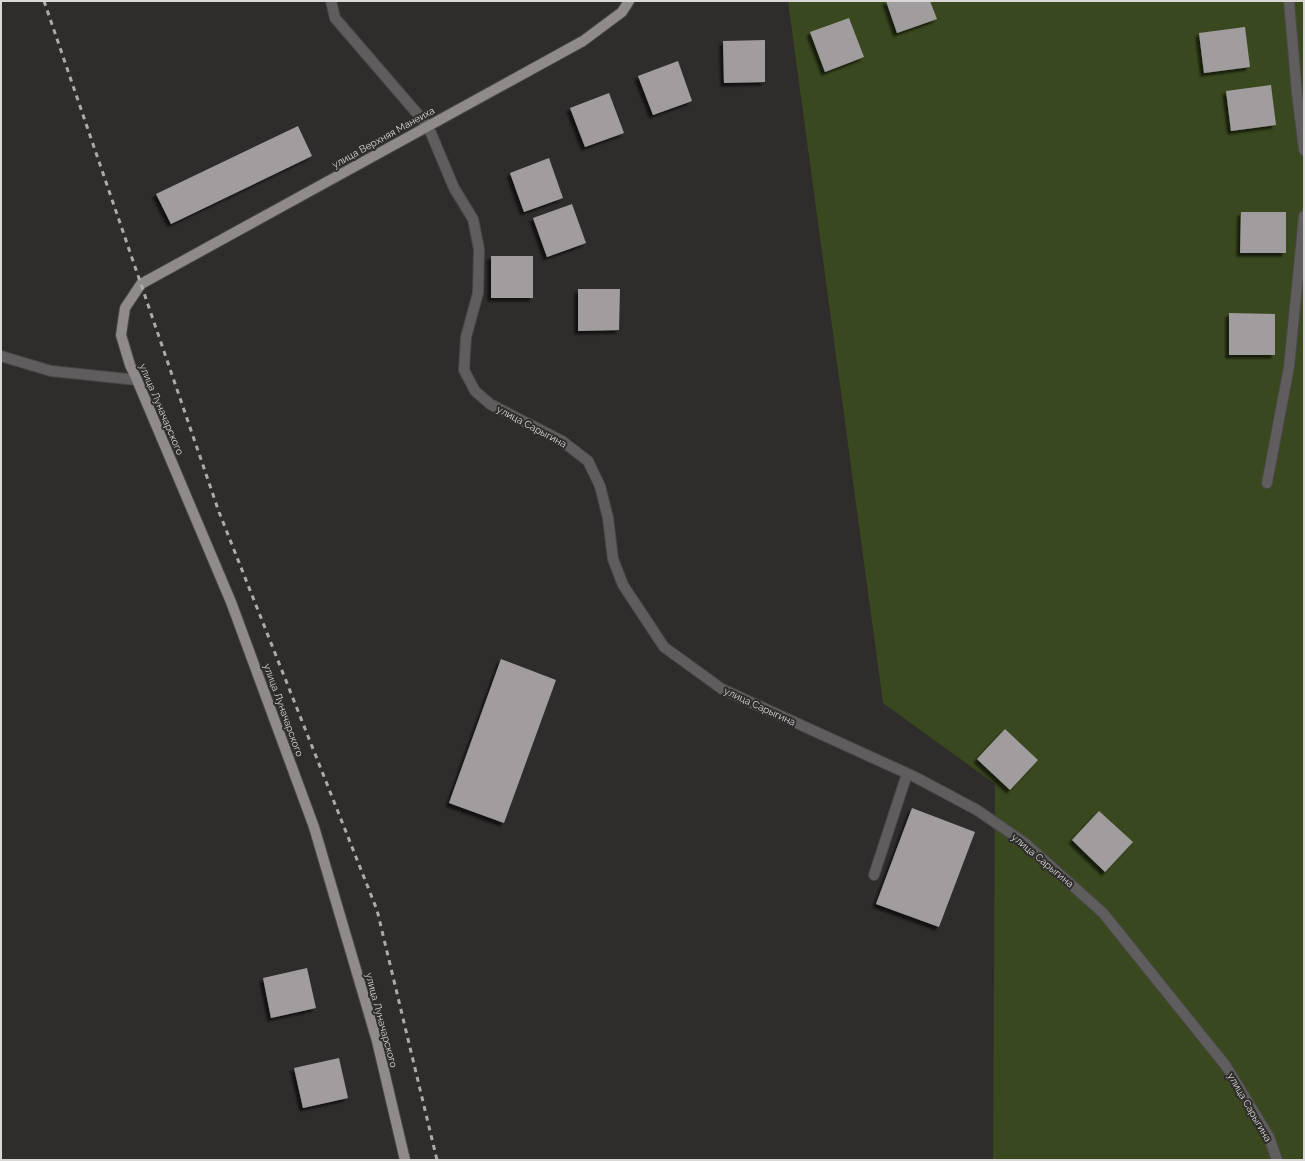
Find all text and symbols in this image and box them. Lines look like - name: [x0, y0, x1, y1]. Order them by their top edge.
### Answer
- street label: улица Верхняя Манеиха: [330, 105, 436, 170]
- street label: улица Луначарского: [137, 362, 186, 456]
- street label: улица Сарыгина: [495, 403, 569, 449]
- street label: улица Луначарского: [262, 662, 305, 758]
- street label: улица Сарыгина: [722, 685, 797, 728]
- street label: улица Сарыгина: [1010, 831, 1076, 889]
- street label: улица Луначарского: [364, 971, 400, 1069]
- street label: улица Сарыгина: [1225, 1071, 1274, 1144]

